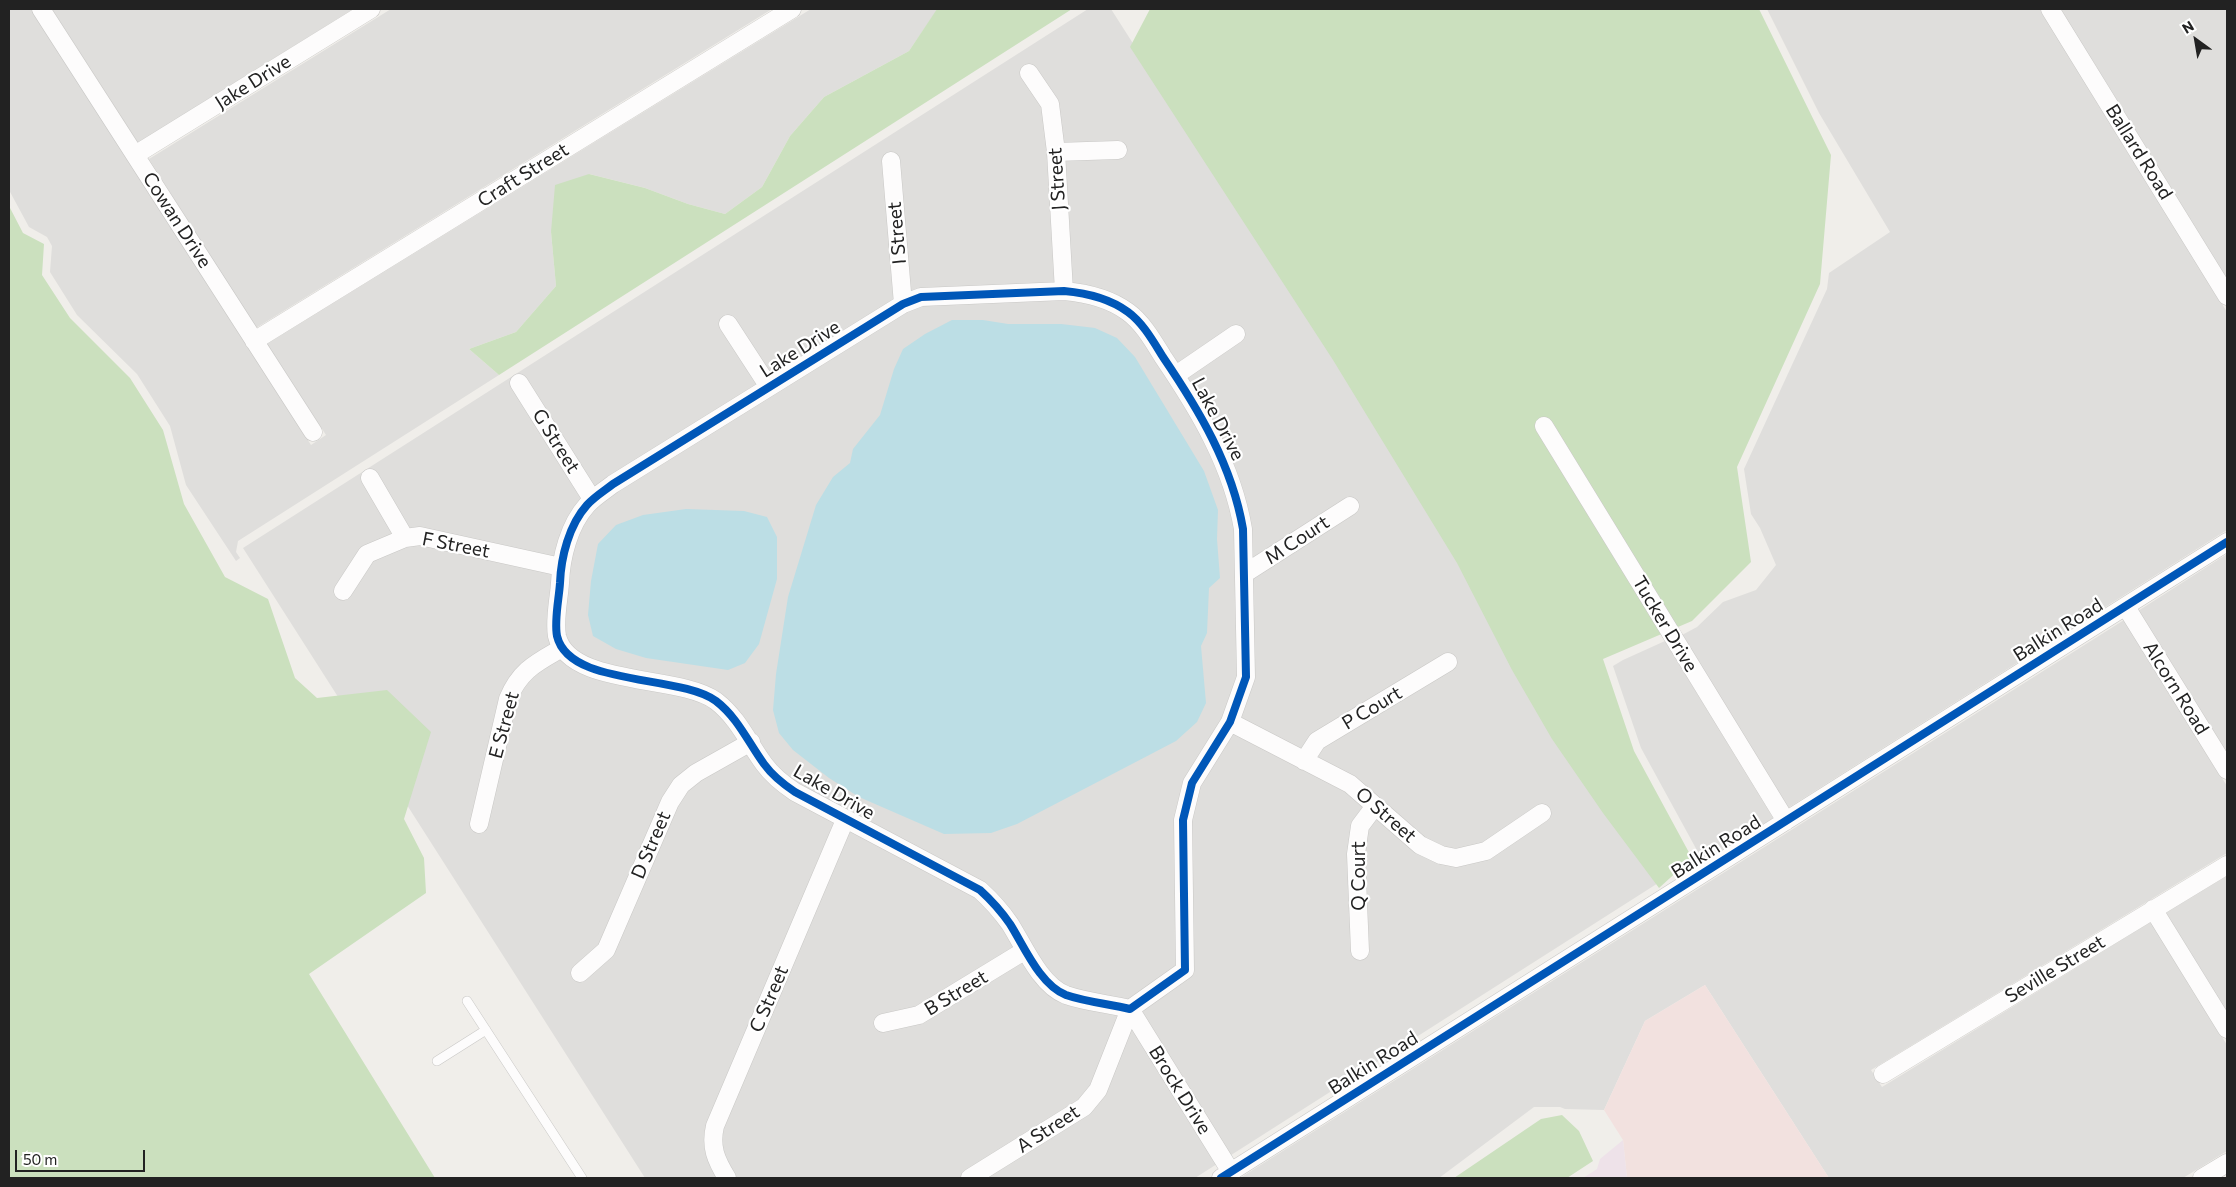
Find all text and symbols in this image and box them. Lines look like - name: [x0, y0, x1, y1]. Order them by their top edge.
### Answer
- north arrow: [2171, 15, 2221, 65]
- text: N: [2179, 17, 2197, 37]
- street label: Jake Drive: [211, 50, 295, 114]
- street label: Ballard Road: [2101, 100, 2177, 204]
- street label: Craft Street: [473, 138, 573, 212]
- street label: J Street: [1043, 147, 1071, 211]
- street label: Cowan Drive: [138, 168, 216, 272]
- street label: I Street: [883, 201, 911, 265]
- street label: Lake Drive: [756, 315, 844, 383]
- street label: Lake Drive: [1187, 374, 1249, 464]
- street label: G Street: [527, 405, 585, 477]
- street label: M Court: [1261, 511, 1333, 569]
- street label: F Street: [420, 527, 492, 563]
- street label: Tucker Drive: [1628, 572, 1702, 676]
- street label: Balkin Road: [2009, 594, 2107, 666]
- street label: Alcorn Road: [2138, 637, 2214, 739]
- street label: P Court: [1338, 681, 1406, 735]
- street label: E Street: [484, 689, 524, 761]
- street label: Lake Drive: [789, 760, 879, 824]
- street label: O Street: [1351, 782, 1421, 848]
- street label: D Street: [627, 808, 675, 882]
- street label: Balkin Road: [1667, 811, 1765, 883]
- street label: Q Court: [1348, 841, 1370, 911]
- street label: Seville Street: [2001, 930, 2109, 1008]
- street label: C Street: [745, 962, 793, 1036]
- street label: B Street: [920, 965, 992, 1021]
- street label: Balkin Road: [1324, 1027, 1422, 1099]
- street label: Brock Drive: [1144, 1042, 1216, 1138]
- street label: A Street: [1012, 1100, 1084, 1158]
- scale bar: [18, 1140, 148, 1172]
- text: 50 m: [23, 1150, 57, 1168]

